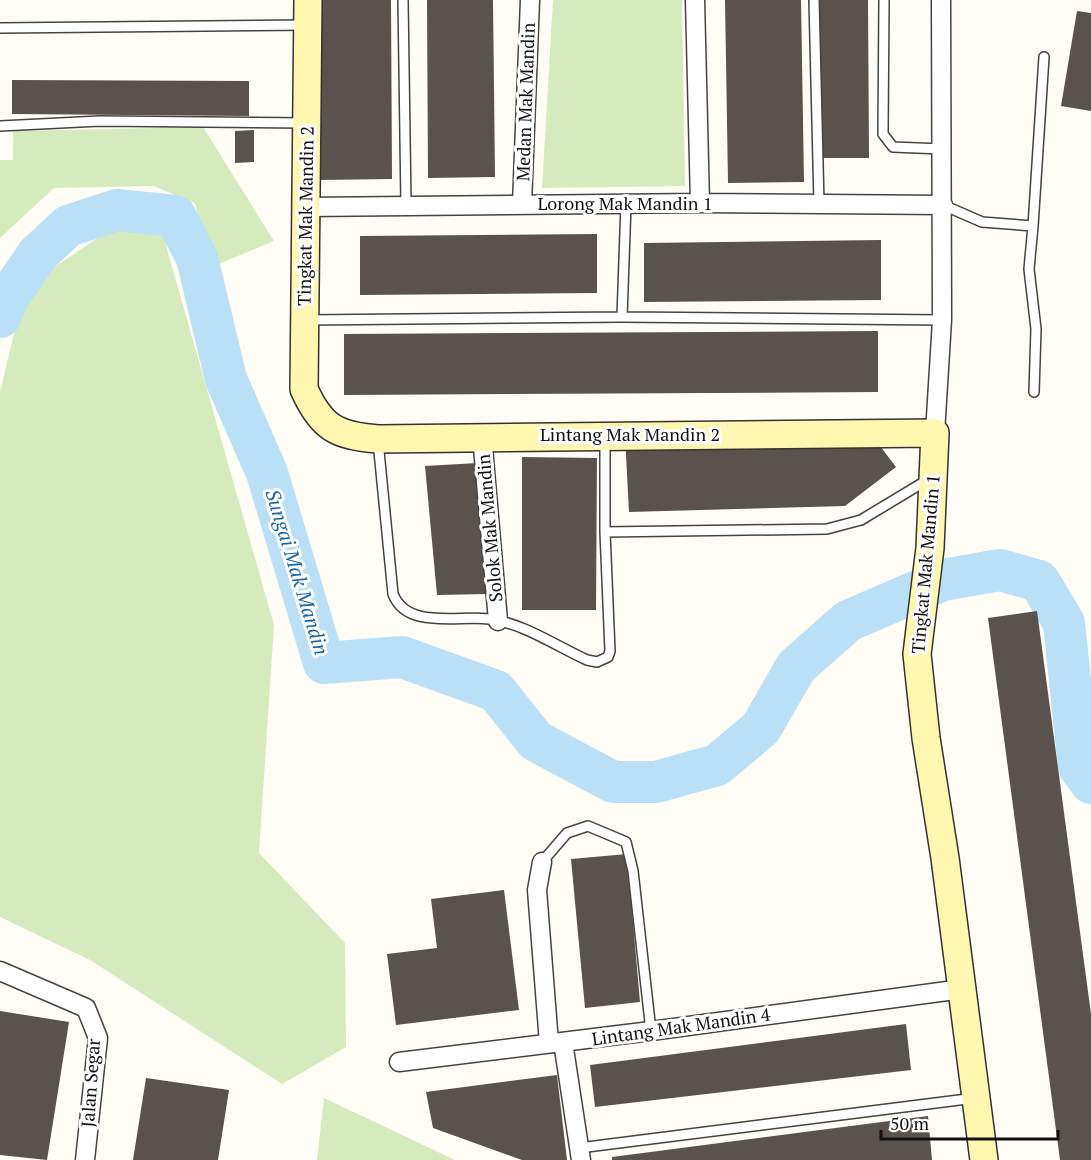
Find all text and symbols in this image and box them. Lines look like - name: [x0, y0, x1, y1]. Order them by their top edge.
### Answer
- street label: Medan Mak Mandin: [510, 22, 540, 182]
- street label: Tingkat Mak Mandin 2: [291, 126, 319, 306]
- street label: Lorong Mak Mandin 1: [537, 191, 713, 215]
- street label: Lintang Mak Mandin 2: [540, 422, 720, 446]
- street label: Solok Mak Mandin: [471, 453, 507, 603]
- street label: Tingkat Mak Mandin 1: [905, 473, 945, 655]
- water label: Sungai Mak Mandin: [259, 486, 336, 658]
- street label: Lintang Mak Mandin 4: [590, 1002, 772, 1050]
- street label: Jalan Segar: [75, 1038, 105, 1128]
- scale bar: [881, 1103, 1058, 1141]
- text: 50 m: [890, 1111, 930, 1135]

